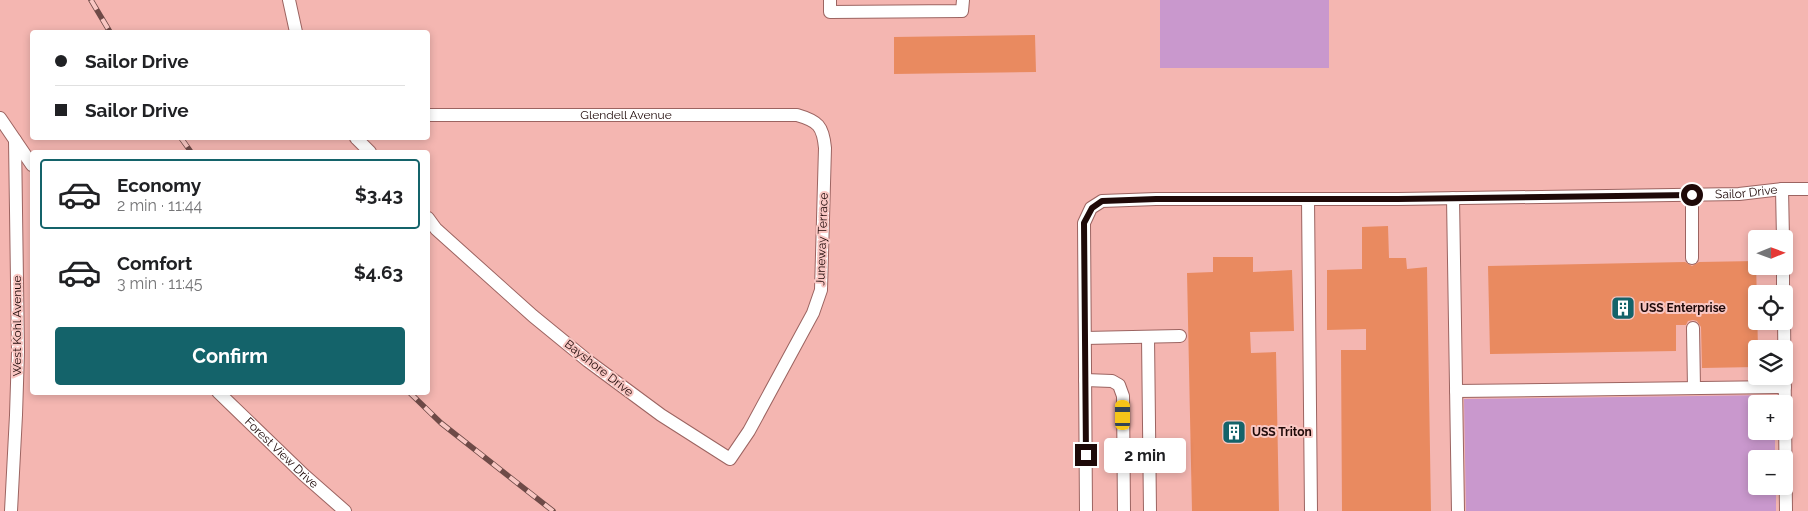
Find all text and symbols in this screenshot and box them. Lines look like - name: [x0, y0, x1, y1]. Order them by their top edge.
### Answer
- text: Sailor Drive: [85, 50, 189, 72]
- text: Sailor Drive: [85, 99, 189, 121]
- street label: Glendell Avenue: [580, 108, 672, 122]
- icon: car: [57, 172, 102, 217]
- text: Economy: [117, 174, 201, 196]
- text: $3.43: [355, 183, 403, 205]
- street label: Sailor Drive: [1715, 183, 1778, 201]
- route start: [1681, 184, 1703, 206]
- street label: Juneway Terrace: [813, 192, 831, 286]
- text: 2 min · 11:44: [117, 196, 202, 215]
- north arrow: [1748, 230, 1792, 275]
- map controls: [1748, 230, 1793, 495]
- icon: car: [57, 250, 102, 295]
- text: Comfort: [117, 252, 192, 274]
- text: $4.63: [354, 261, 403, 283]
- text: 3 min · 11:45: [117, 274, 203, 293]
- street label: West Kohl Avenue: [10, 276, 24, 376]
- button: locate: [1748, 285, 1793, 330]
- building icon: USS Enterprise: [1610, 295, 1636, 321]
- place label: USS Enterprise: [1640, 301, 1726, 315]
- button: Confirm: [55, 327, 405, 385]
- street label: Bayshore Drive: [562, 337, 636, 399]
- button: layers: [1748, 340, 1793, 385]
- button: +: [1748, 395, 1793, 440]
- car: [1115, 400, 1130, 430]
- street label: Forest View Drive: [242, 415, 321, 491]
- building icon: USS Triton: [1221, 419, 1247, 445]
- place label: USS Triton: [1252, 425, 1312, 439]
- callout: 2 min: [1104, 438, 1186, 472]
- route end: [1075, 444, 1097, 466]
- text: 2 min: [1124, 446, 1166, 465]
- button: −: [1748, 450, 1793, 495]

